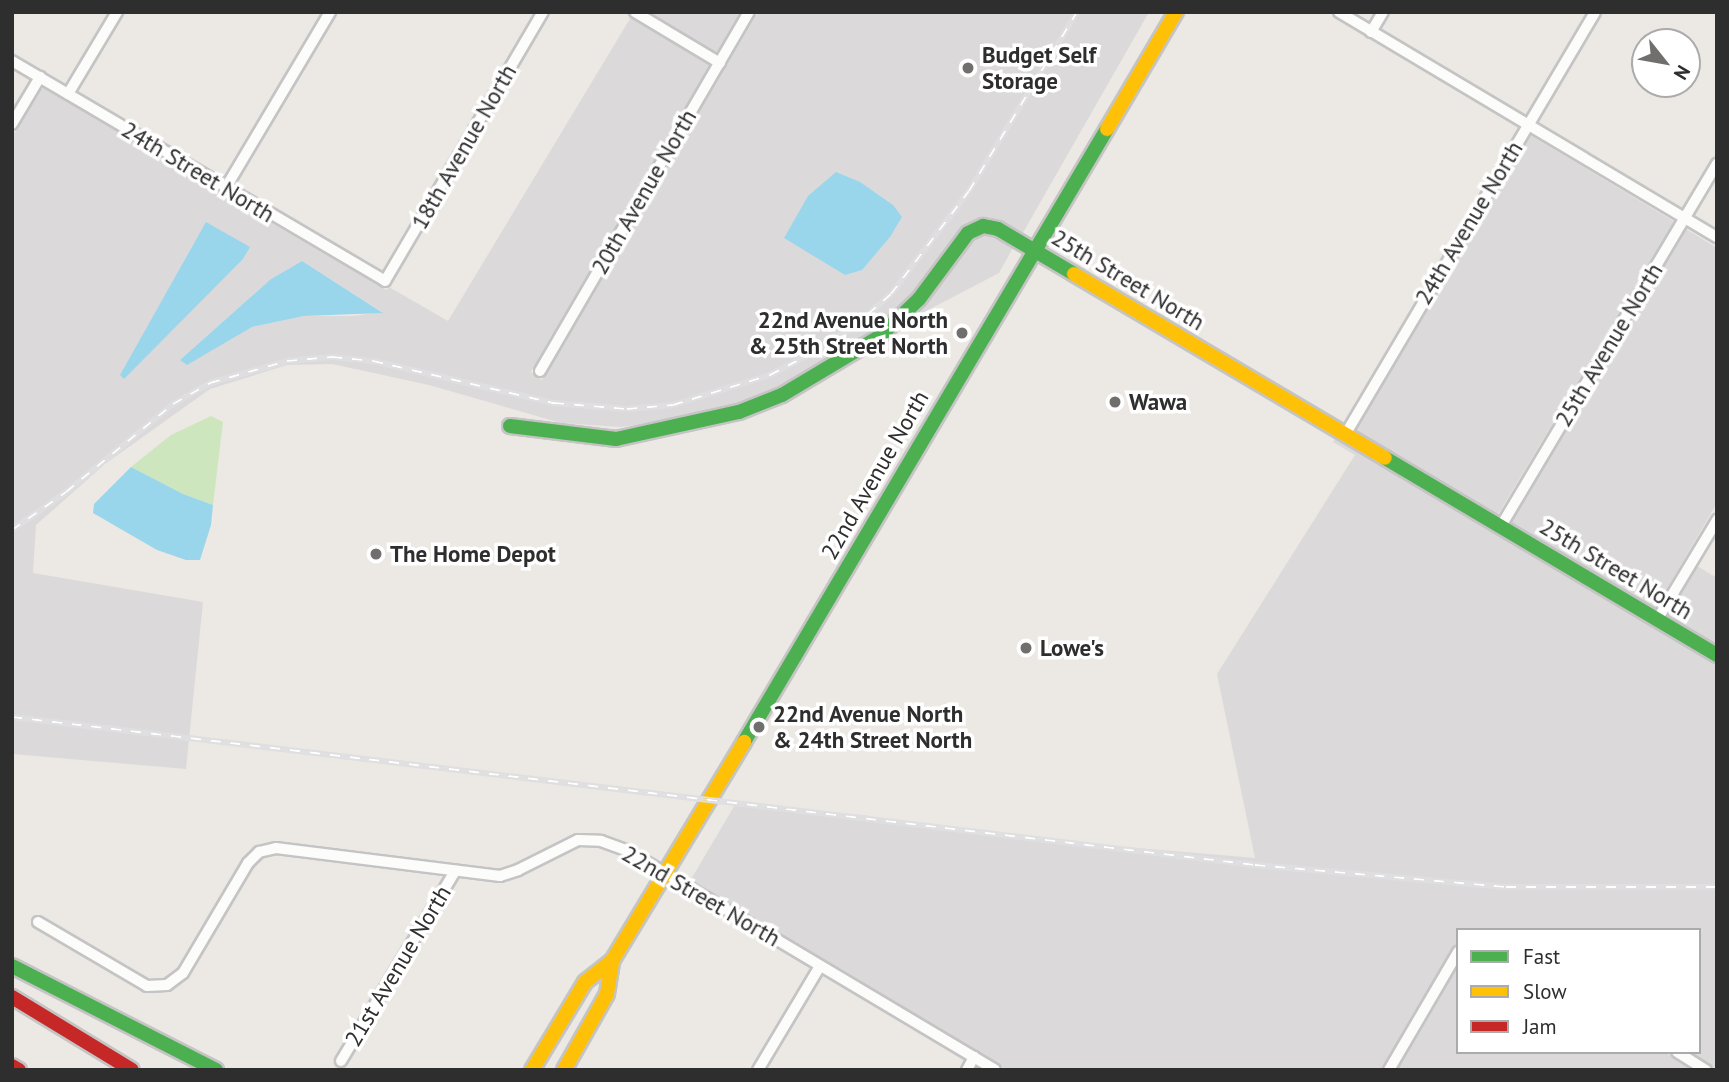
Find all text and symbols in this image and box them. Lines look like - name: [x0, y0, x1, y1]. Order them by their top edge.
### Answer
- north arrow: [1631, 28, 1701, 98]
- place label: Budget Self Storage: [982, 41, 1096, 95]
- street label: 18th Avenue North: [405, 59, 523, 235]
- marker: Budget Self Storage: [960, 60, 976, 76]
- text: N: [1669, 61, 1696, 84]
- street label: 20th Avenue North: [585, 104, 703, 280]
- street label: 24th Street North: [117, 116, 279, 228]
- street label: 24th Avenue North: [1409, 136, 1529, 310]
- street label: 25th Street North: [1047, 224, 1209, 336]
- street label: 25th Avenue North: [1549, 258, 1669, 432]
- place label: 22nd Avenue North & 25th Street North: [749, 306, 948, 360]
- marker: 22nd Avenue North & 25th Street North: [954, 325, 970, 341]
- street label: 22nd Avenue North: [815, 385, 935, 565]
- place label: Wawa: [1129, 388, 1187, 416]
- marker: Wawa: [1107, 394, 1123, 410]
- street label: 25th Street North: [1535, 513, 1697, 625]
- place label: The Home Depot: [390, 540, 556, 568]
- marker: The Home Depot: [368, 546, 384, 562]
- place label: Lowe's: [1040, 634, 1104, 662]
- marker: Lowe's: [1018, 640, 1034, 656]
- place label: 22nd Avenue North & 24th Street North: [773, 700, 972, 754]
- marker: 22nd Avenue North & 24th Street North: [751, 719, 767, 735]
- street label: 22nd Street North: [617, 840, 785, 952]
- street label: 21st Avenue North: [339, 880, 457, 1052]
- legend: [1456, 928, 1701, 1054]
- text: Fast: [1523, 943, 1560, 970]
- text: Slow: [1523, 978, 1567, 1005]
- text: Jam: [1523, 1013, 1557, 1040]

